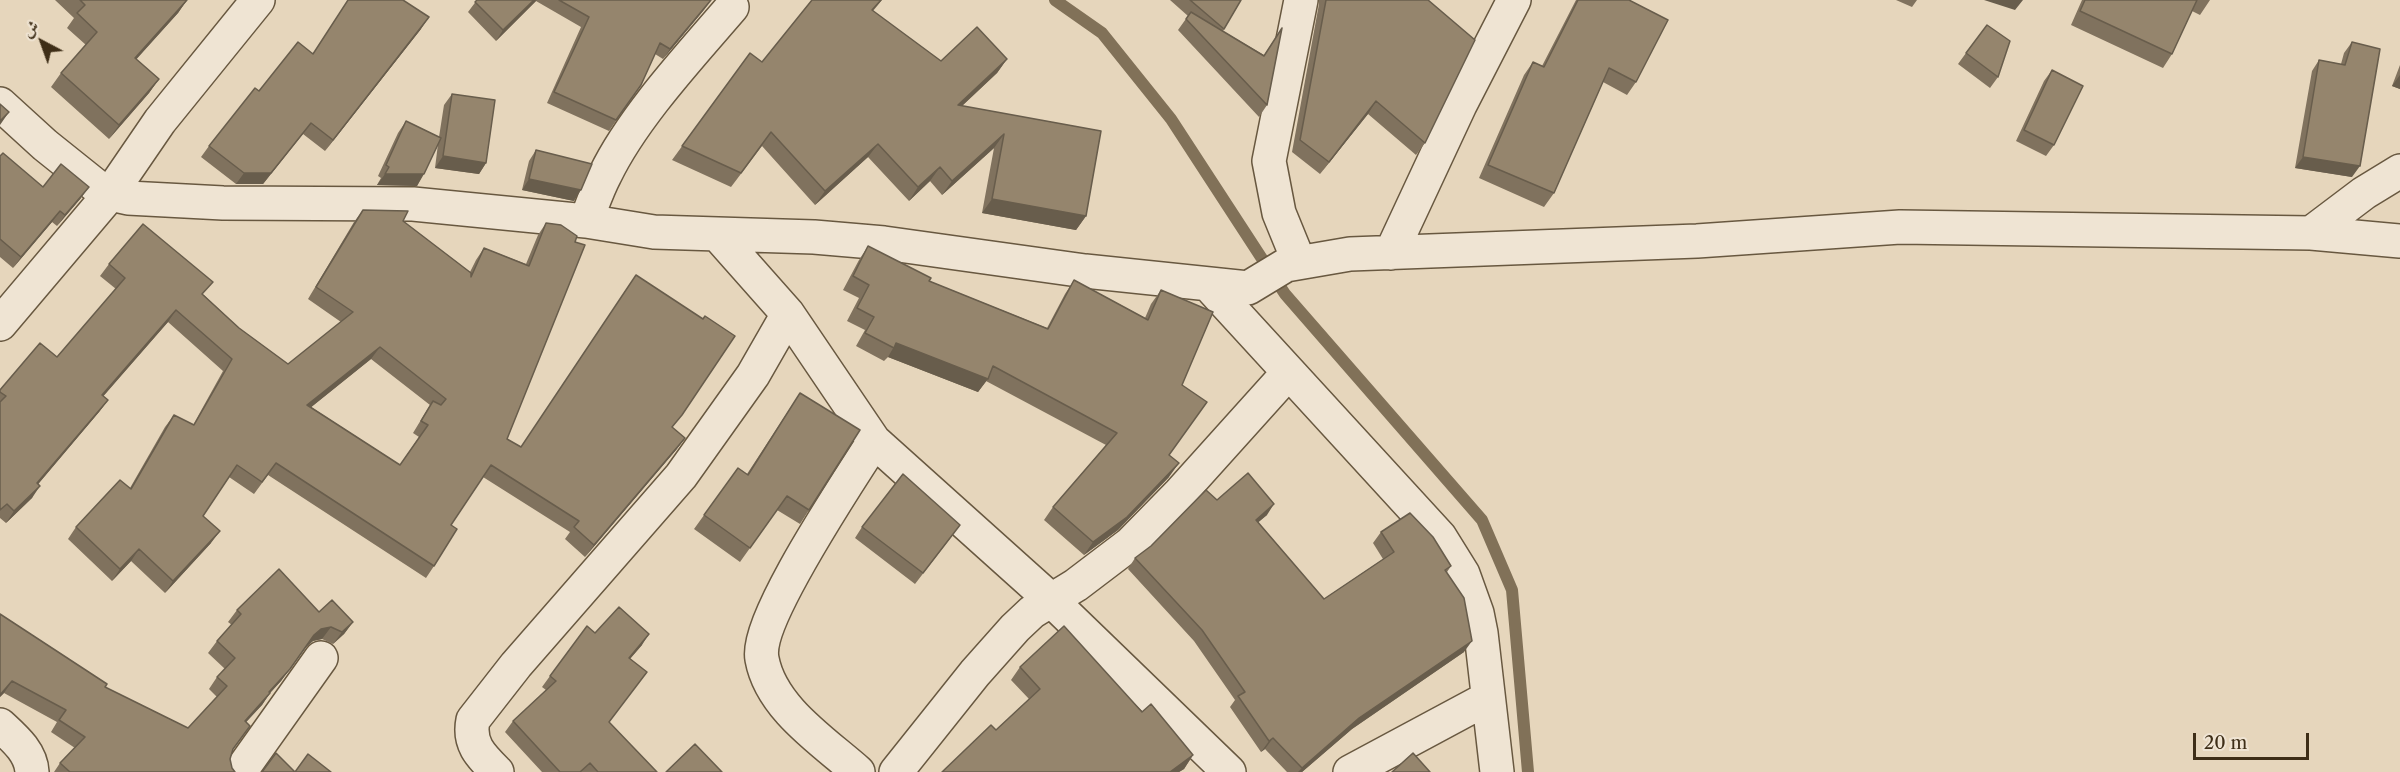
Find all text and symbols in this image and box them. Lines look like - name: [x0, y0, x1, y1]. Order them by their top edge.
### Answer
- north arrow: [12, 12, 72, 72]
- text: ش: [18, 16, 43, 41]
- scale bar: [2196, 721, 2312, 759]
- text: 20 m: [2204, 732, 2247, 754]

